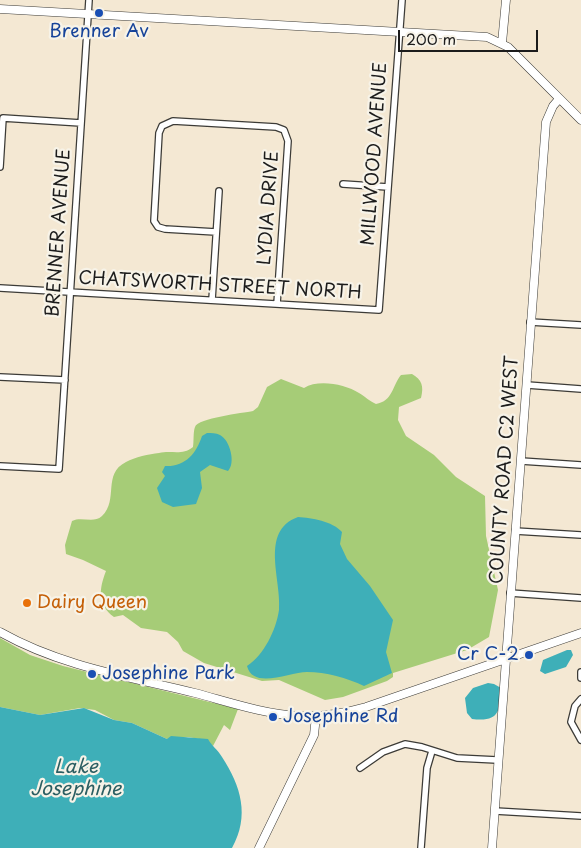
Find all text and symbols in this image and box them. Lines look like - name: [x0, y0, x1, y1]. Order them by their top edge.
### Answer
- marker: Brenner Av: [93, 7, 105, 19]
- scale bar: [401, 20, 541, 52]
- place label: Brenner Av: [49, 21, 149, 43]
- text: 200 m: [406, 27, 456, 50]
- street label: MILLWOOD AVENUE: [358, 62, 392, 246]
- street label: BRENNER AVENUE: [42, 148, 76, 318]
- street label: LYDIA DRIVE: [254, 150, 284, 266]
- street label: CHATSWORTH STREET NORTH: [78, 268, 362, 304]
- street label: COUNTY ROAD C2 WEST: [486, 355, 524, 585]
- place label: Dairy Queen: [37, 592, 147, 614]
- marker: Dairy Queen: [21, 597, 33, 609]
- place label: Cr C-2: [457, 644, 519, 666]
- marker: Cr C-2: [523, 649, 535, 661]
- place label: Josephine Park: [102, 663, 235, 685]
- marker: Josephine Park: [86, 668, 98, 680]
- place label: Josephine Rd: [283, 706, 399, 728]
- marker: Josephine Rd: [267, 711, 279, 723]
- water label: Lake Josephine: [30, 757, 122, 801]

